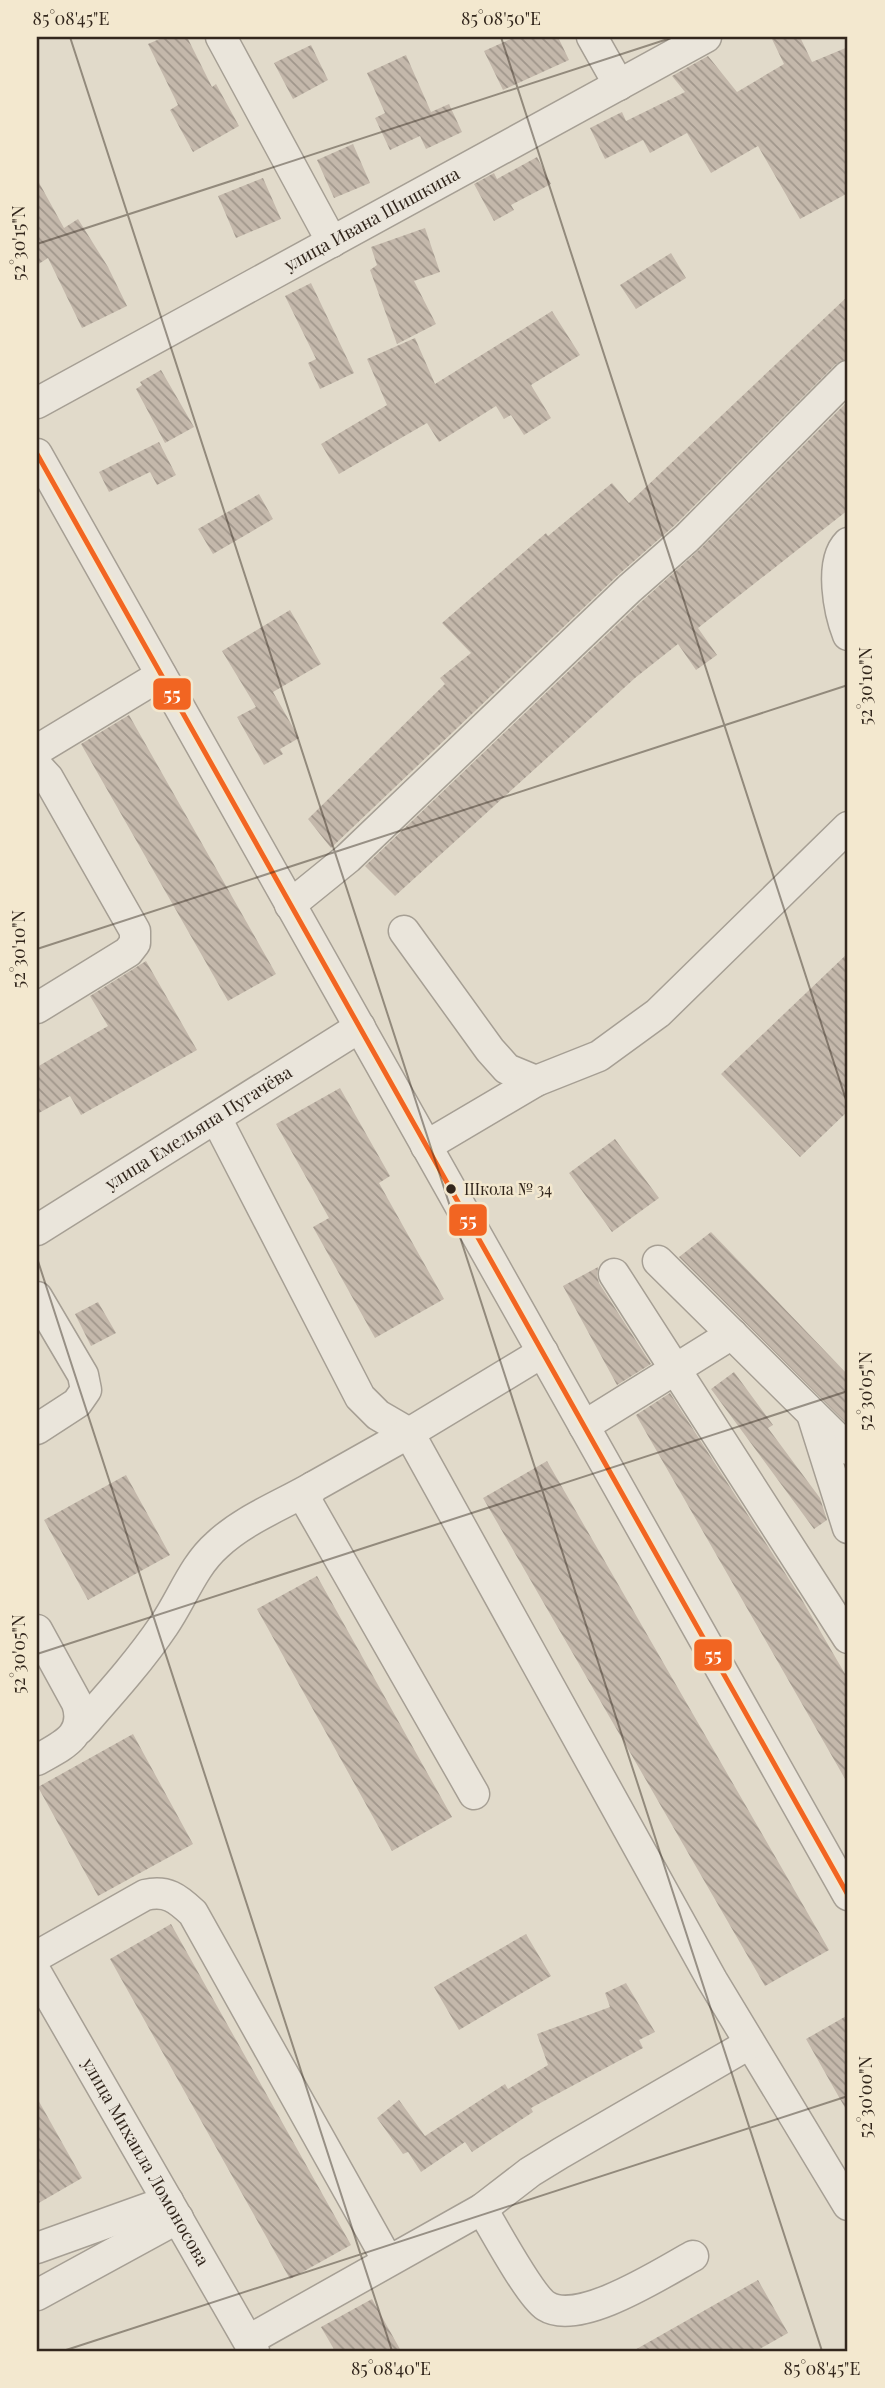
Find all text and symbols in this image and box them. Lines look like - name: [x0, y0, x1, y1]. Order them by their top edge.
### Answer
- text: 85°08'45"E: [33, 6, 109, 30]
- text: 85°08'50"E: [461, 6, 541, 30]
- street label: улица Ивана Шишкина: [279, 161, 464, 277]
- text: 52°30'15"N: [6, 205, 30, 281]
- text: 52°30'10"N: [853, 646, 877, 725]
- line badge: 55: [152, 677, 192, 711]
- text: 55: [163, 680, 181, 706]
- text: 52°30'10"N: [6, 909, 30, 988]
- street label: улица Емельяна Пугачёва: [99, 1060, 296, 1196]
- place label: Школа № 34: [464, 1178, 552, 1199]
- marker: Школа № 34: [444, 1182, 458, 1196]
- line badge: 55: [448, 1203, 488, 1237]
- text: 55: [459, 1206, 477, 1232]
- text: 52°30'05"N: [853, 1351, 877, 1431]
- text: 52°30'05"N: [6, 1614, 30, 1694]
- line badge: 55: [693, 1638, 733, 1672]
- text: 55: [704, 1641, 722, 1667]
- street label: улица Михаила Ломоносова: [76, 2052, 215, 2270]
- text: 52°30'00"N: [853, 2055, 877, 2138]
- text: 85°08'40"E: [351, 2356, 431, 2380]
- text: 85°08'45"E: [784, 2356, 860, 2380]

